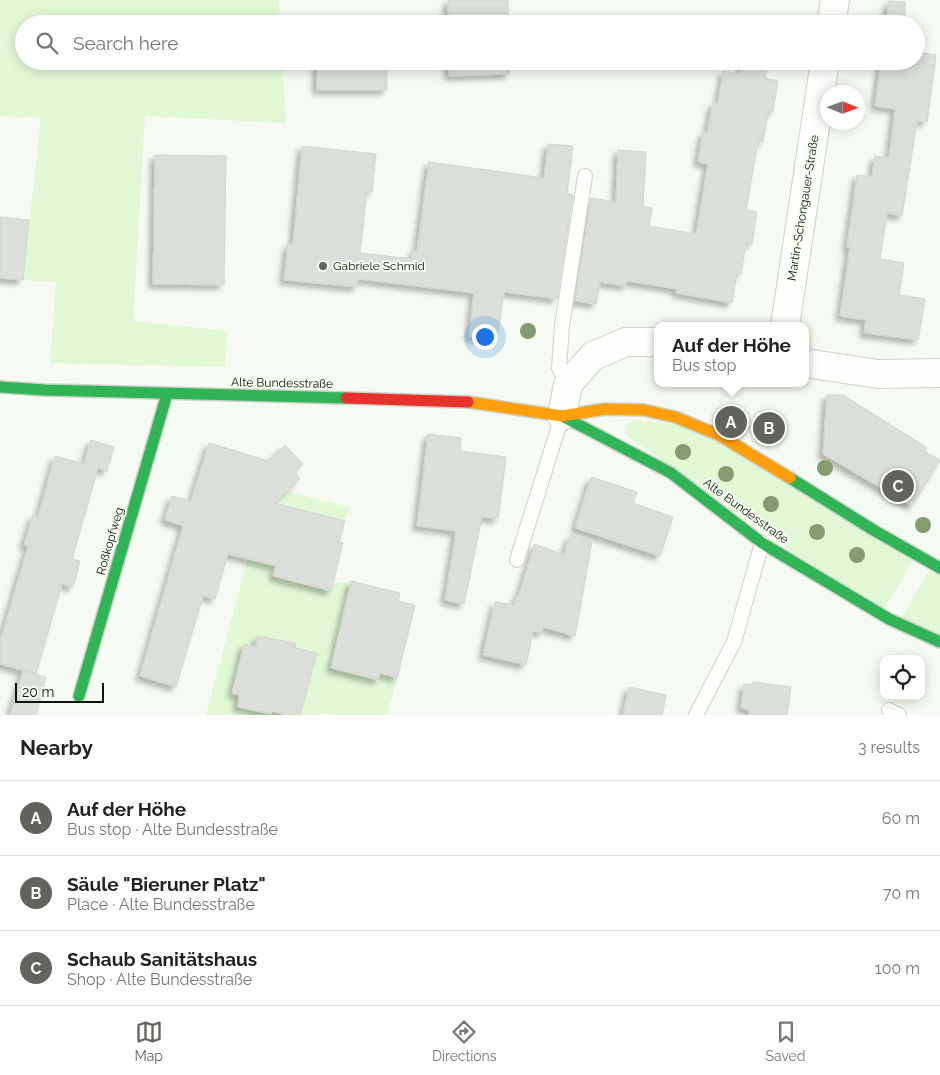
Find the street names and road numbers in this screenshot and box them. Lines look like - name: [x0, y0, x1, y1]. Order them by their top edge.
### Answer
- street label: Martin-Schongauer-Straße: [785, 134, 821, 282]
- street label: Alte Bundesstraße: [231, 375, 333, 391]
- street label: Alte Bundesstraße: [701, 475, 791, 547]
- street label: Roßkopfweg: [94, 506, 126, 576]

